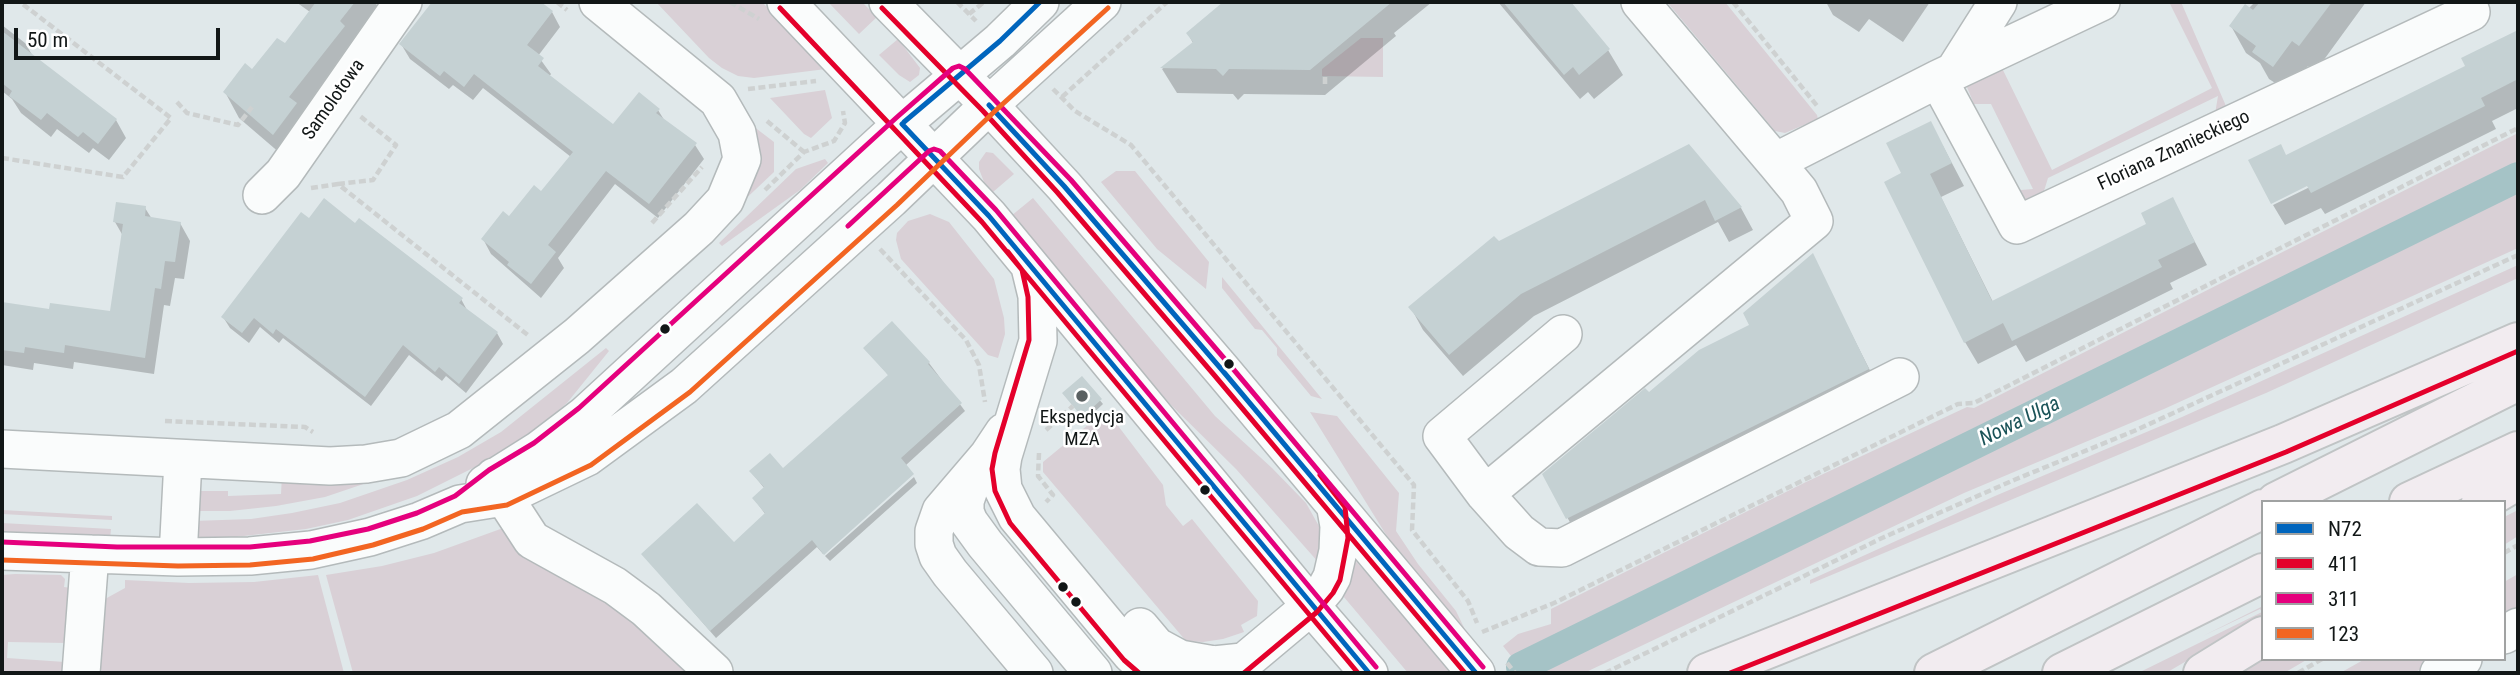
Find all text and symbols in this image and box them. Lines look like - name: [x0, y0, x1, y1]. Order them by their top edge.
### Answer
- scale bar: [18, 14, 224, 58]
- text: 50 m: [27, 28, 68, 52]
- street label: Samolotowa: [298, 55, 370, 145]
- street label: Floriana Znanieckiego: [2094, 106, 2254, 196]
- unlabelled marker: [658, 322, 672, 336]
- unlabelled marker: [1222, 357, 1236, 371]
- marker: Ekspedycja MZA: [1074, 388, 1090, 404]
- water label: Nowa Ulga: [1976, 392, 2064, 452]
- place label: Ekspedycja MZA: [1040, 407, 1124, 451]
- unlabelled marker: [1198, 483, 1212, 497]
- legend: [2261, 500, 2506, 661]
- text: N72: [2328, 517, 2362, 541]
- text: 411: [2328, 552, 2359, 576]
- unlabelled marker: [1056, 580, 1070, 594]
- text: 311: [2328, 587, 2359, 611]
- unlabelled marker: [1069, 595, 1083, 609]
- text: 123: [2328, 622, 2359, 646]

